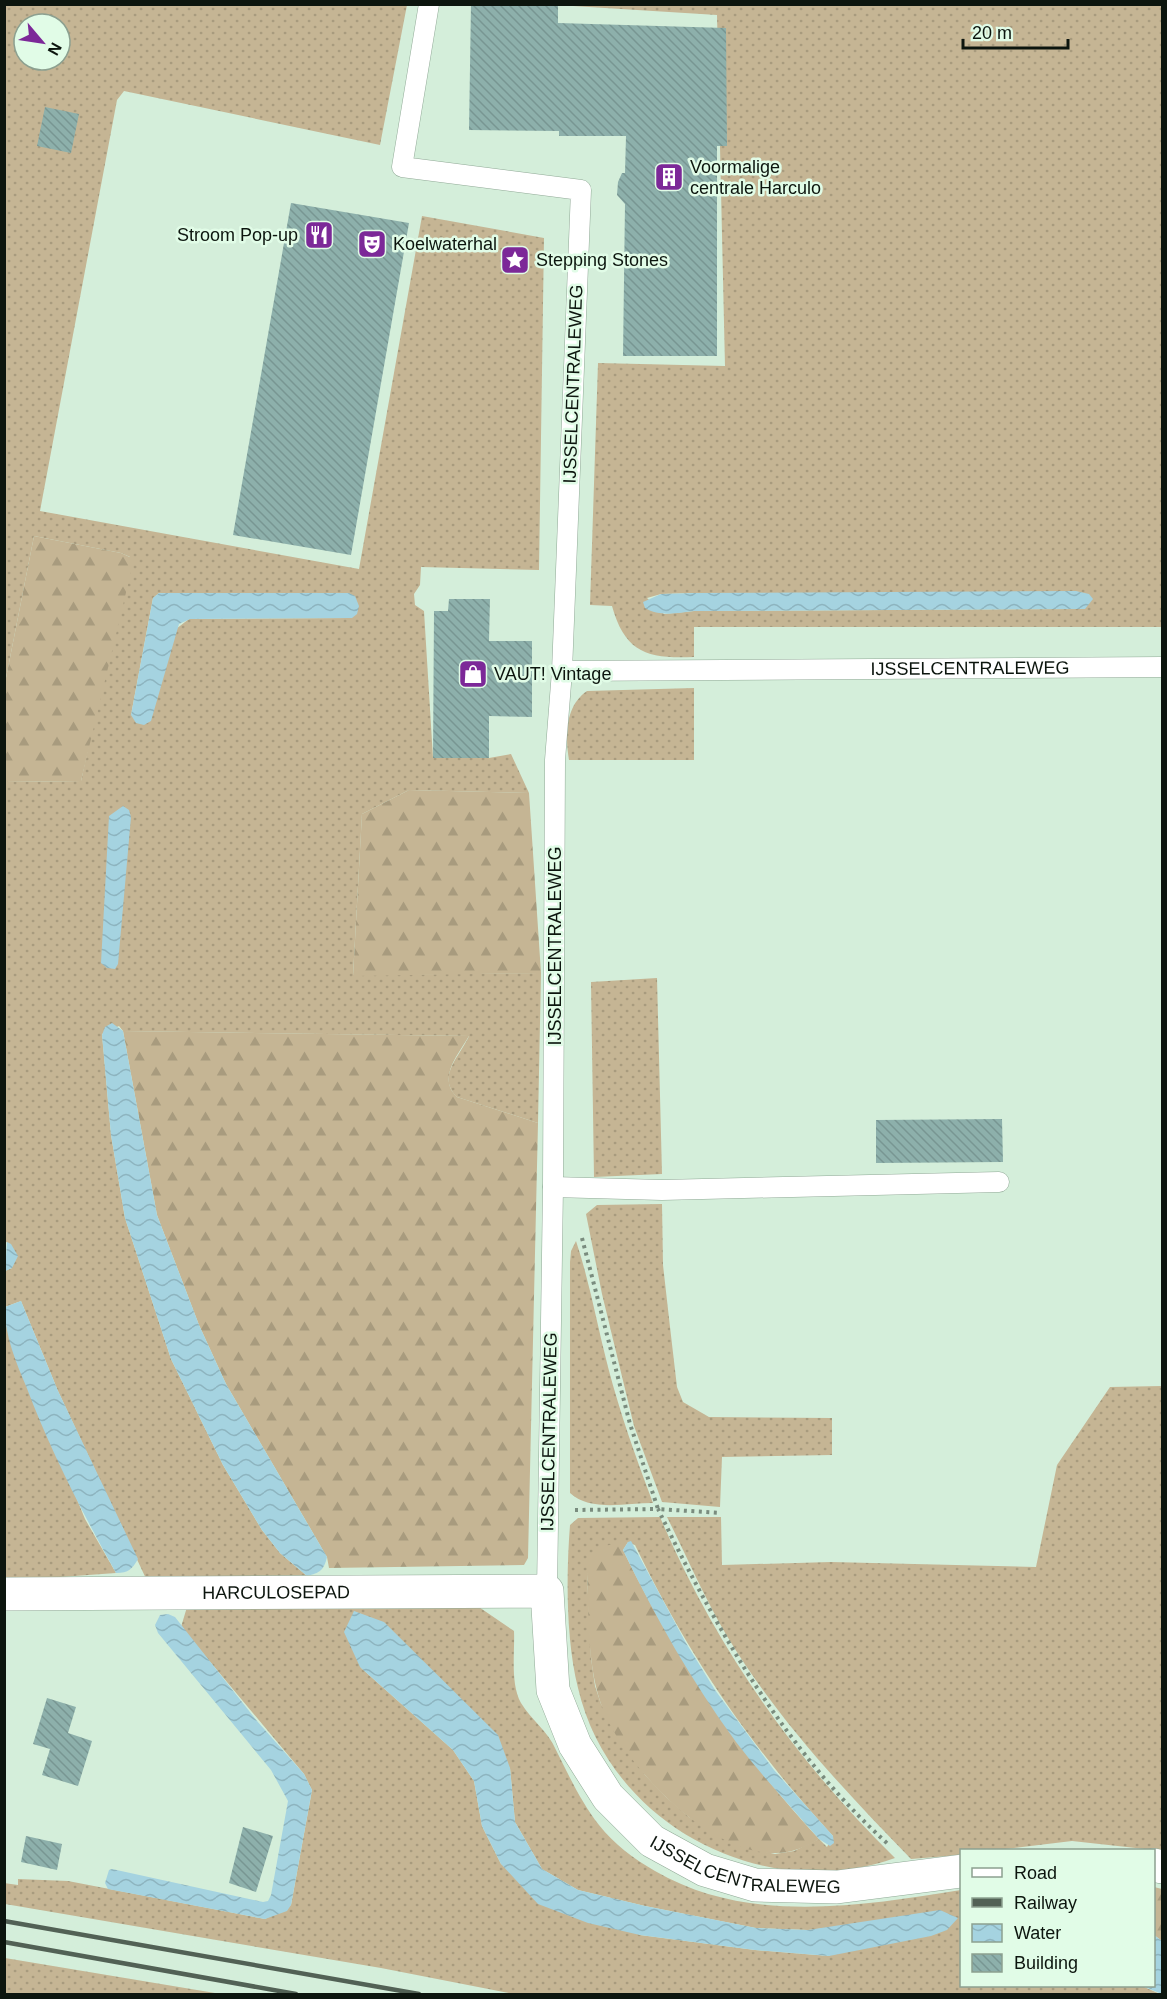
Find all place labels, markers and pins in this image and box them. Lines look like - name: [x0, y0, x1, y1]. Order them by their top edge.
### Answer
- place label: Voormalige centrale Harculo: [690, 157, 821, 198]
- building icon: Voormalige centrale Harculo: [653, 161, 685, 193]
- restaurant icon: Stroom Pop-up: [303, 219, 335, 251]
- place label: Stroom Pop-up: [177, 225, 298, 245]
- theatre icon: Koelwaterhal: [356, 228, 388, 260]
- place label: Koelwaterhal: [393, 234, 497, 254]
- place icon: Stepping Stones: [499, 244, 531, 276]
- place label: Stepping Stones: [536, 250, 668, 270]
- shop icon: VAUT! Vintage: [457, 658, 489, 690]
- place label: VAUT! Vintage: [494, 664, 611, 684]

